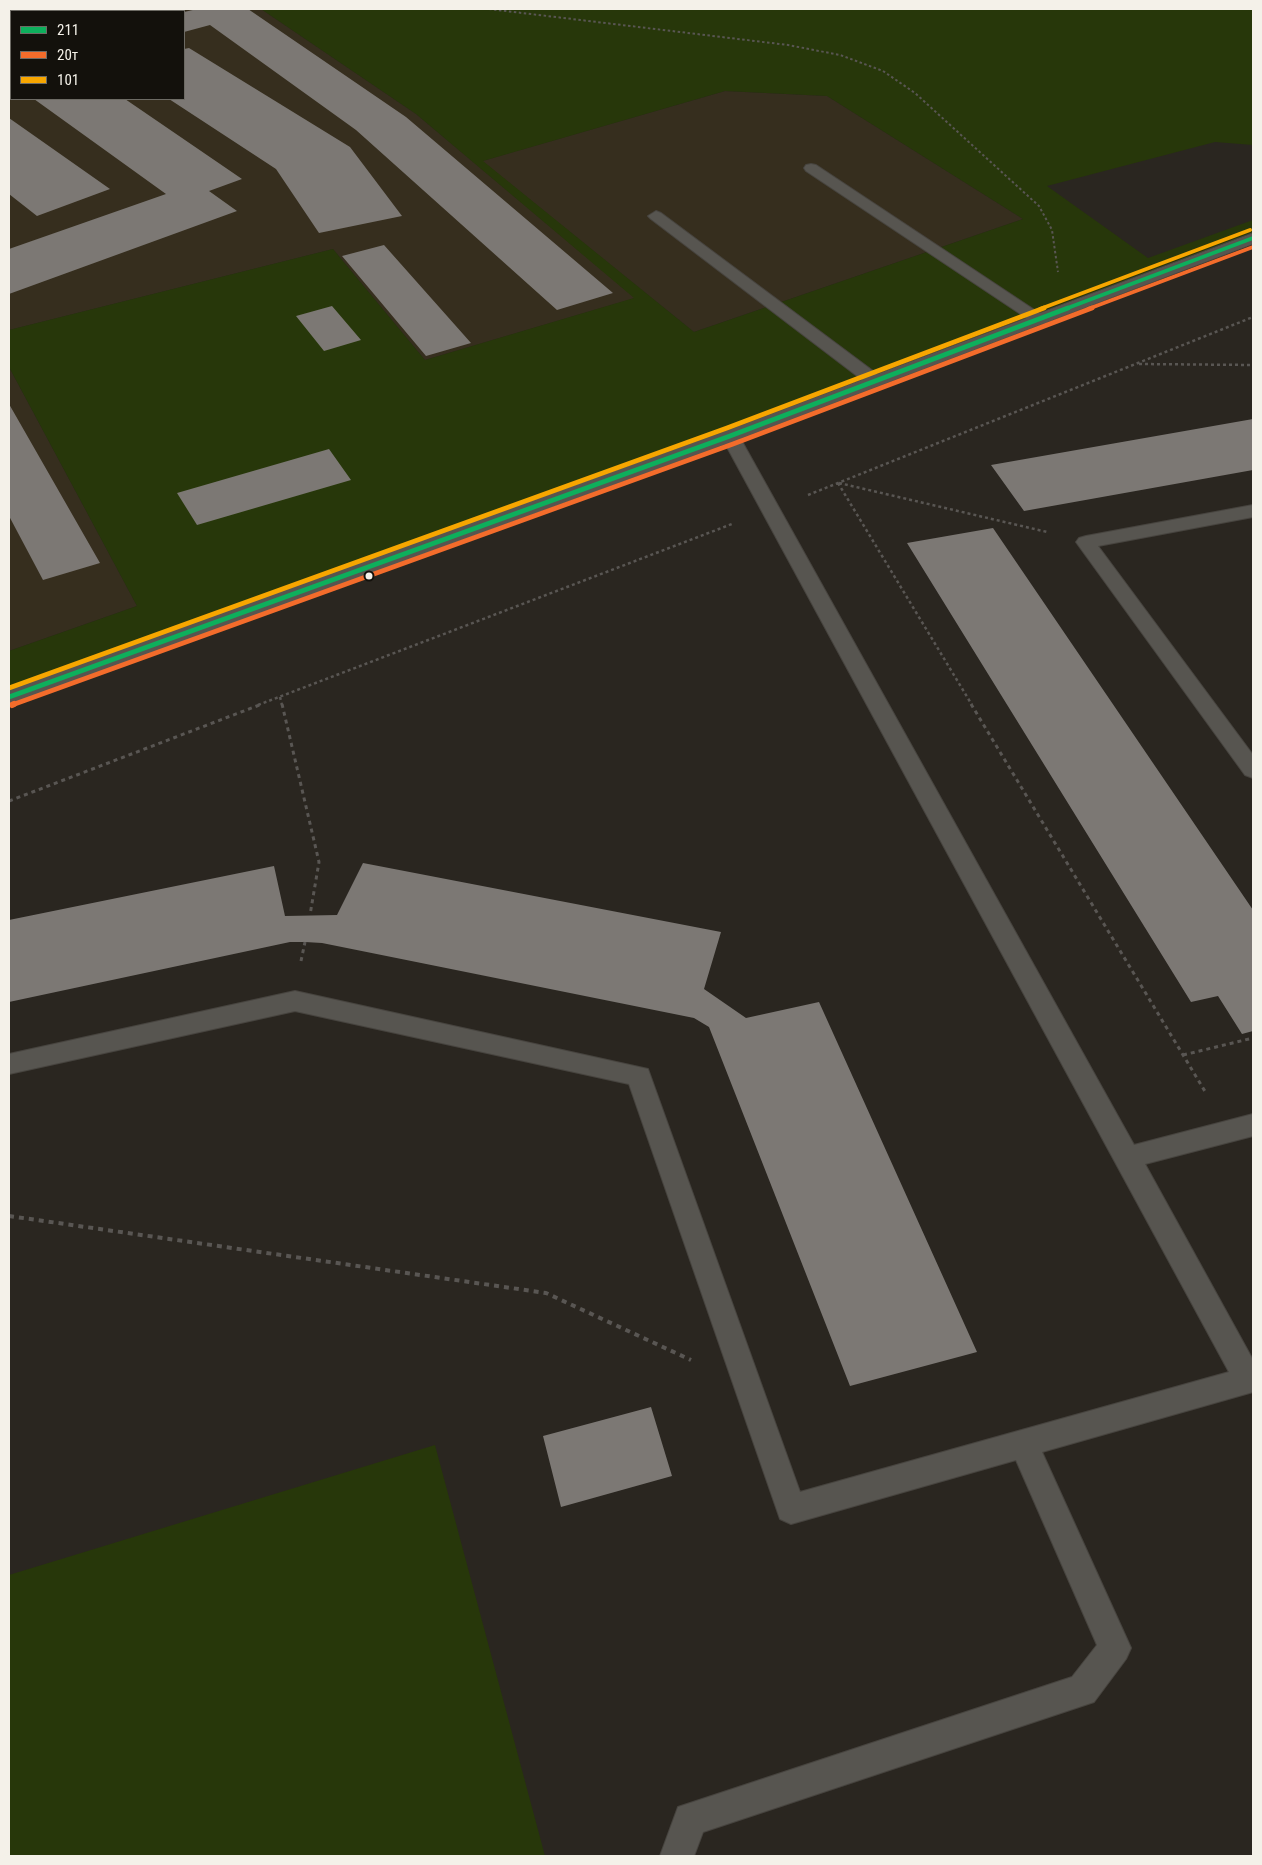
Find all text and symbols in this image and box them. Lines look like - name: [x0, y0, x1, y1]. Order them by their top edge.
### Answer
- legend: [10, 10, 185, 100]
- text: 211: [57, 21, 79, 39]
- text: 20т: [57, 46, 78, 64]
- text: 101: [57, 71, 79, 89]
- unlabelled marker: [364, 571, 374, 581]

